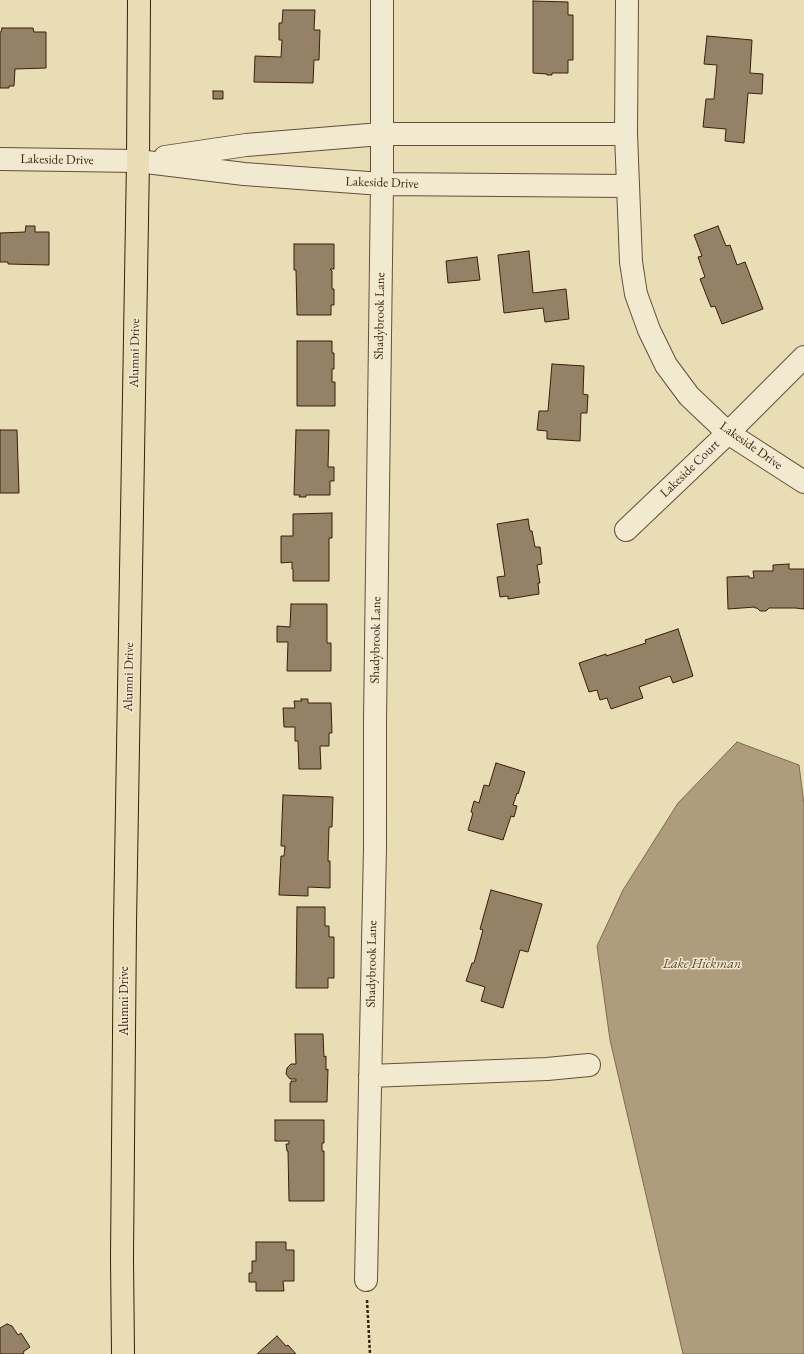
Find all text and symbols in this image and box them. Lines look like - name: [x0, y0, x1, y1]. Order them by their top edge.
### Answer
- street label: Lakeside Drive: [20, 152, 94, 168]
- street label: Lakeside Drive: [345, 174, 419, 192]
- street label: Shadybrook Lane: [371, 272, 389, 360]
- street label: Alumni Drive: [127, 318, 143, 388]
- street label: Lakeside Drive: [716, 419, 786, 473]
- street label: Lakeside Court: [657, 437, 723, 501]
- street label: Shadybrook Lane: [367, 596, 385, 684]
- street label: Alumni Drive: [121, 642, 137, 712]
- street label: Shadybrook Lane: [363, 920, 381, 1008]
- water label: Lake Hickman: [663, 956, 741, 972]
- street label: Alumni Drive: [116, 966, 132, 1036]

